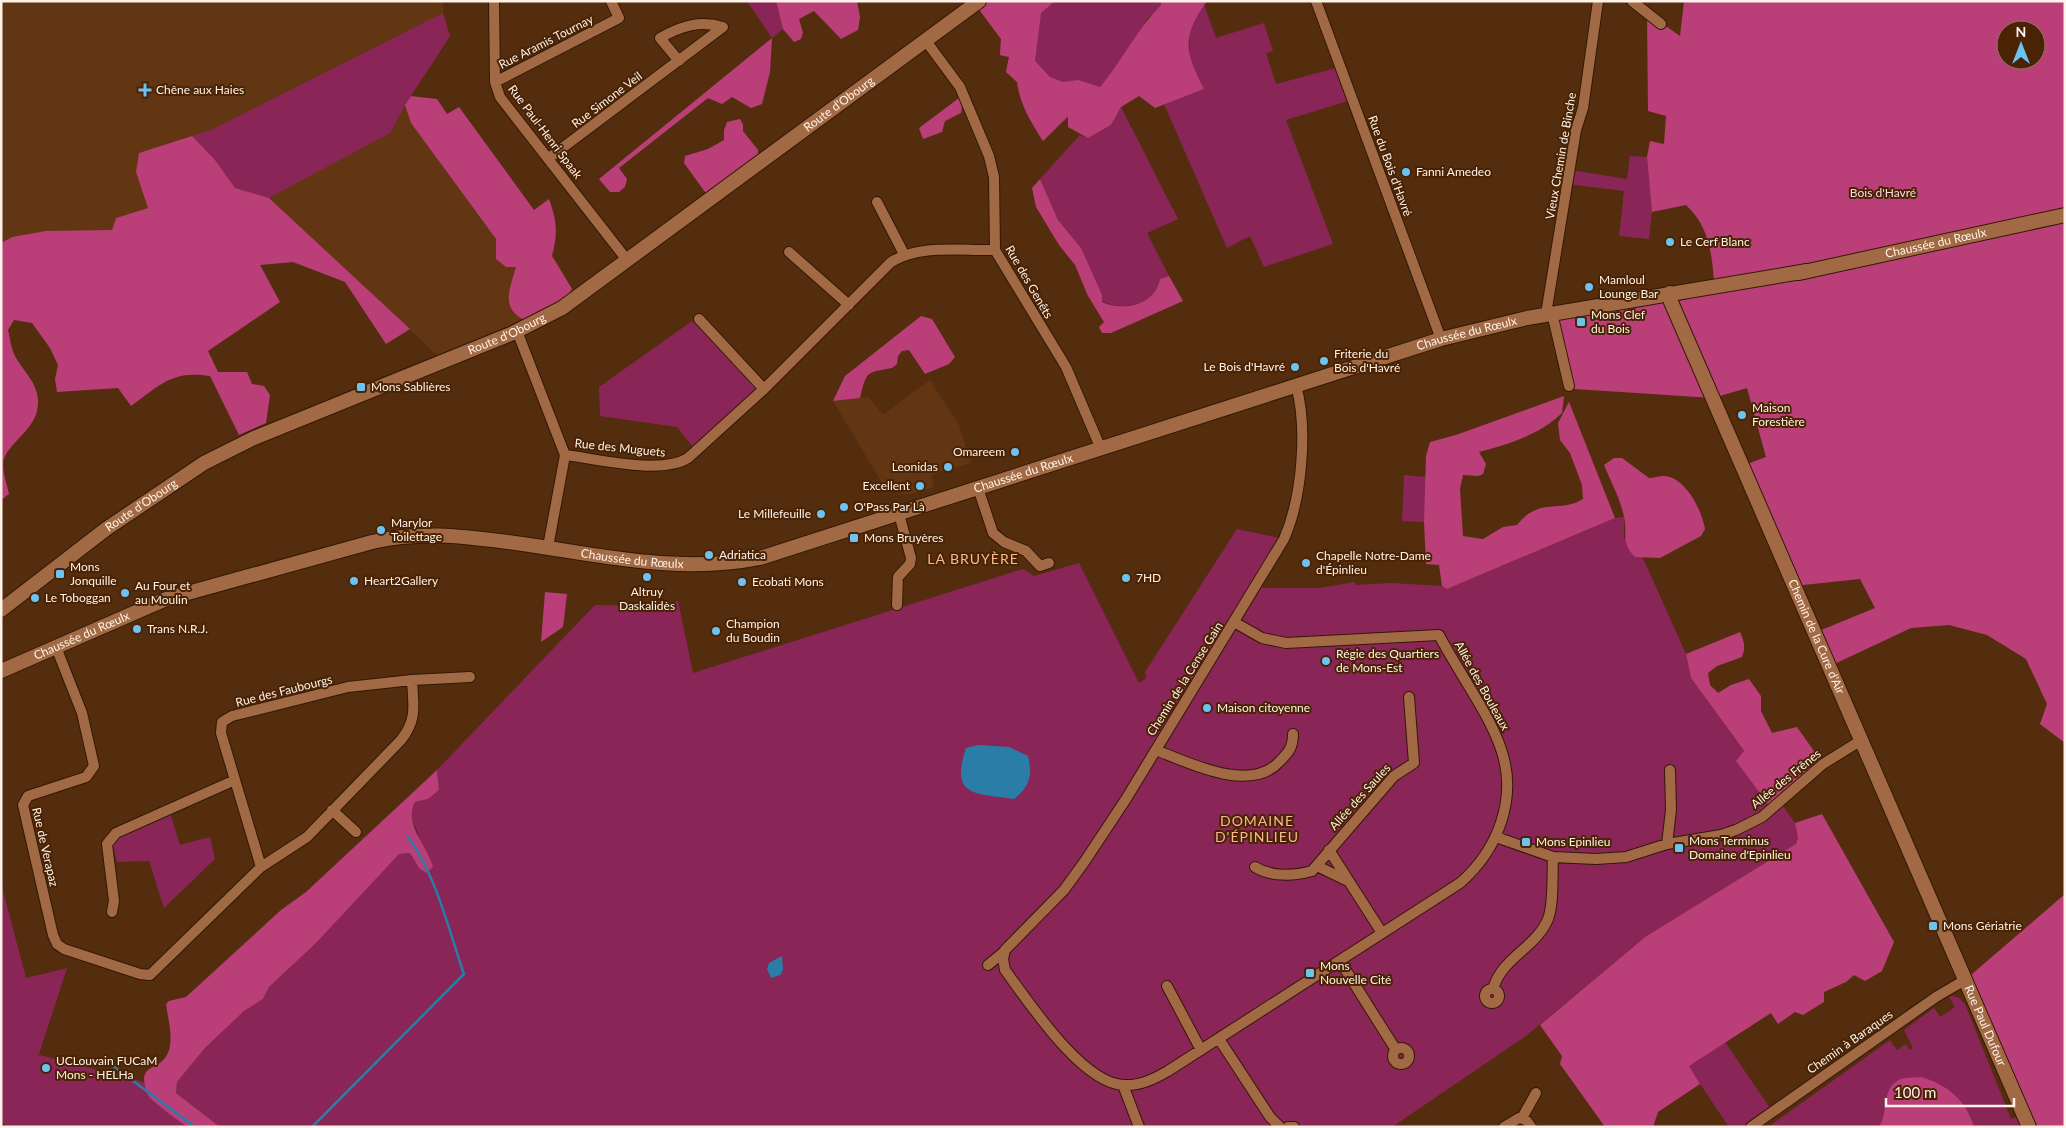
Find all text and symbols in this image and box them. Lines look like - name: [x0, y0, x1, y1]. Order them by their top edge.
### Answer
- street label: Rue Aramis Tournay: [496, 11, 596, 72]
- north arrow: [1996, 20, 2046, 70]
- text: N: [2016, 23, 2026, 40]
- street label: Rue Simone Veil: [569, 68, 645, 131]
- street label: Route d'Obourg: [800, 73, 877, 135]
- place label: Chêne aux Haies: [156, 82, 244, 97]
- street label: Rue Paul-Henri Spaak: [505, 82, 586, 182]
- marker: Chêne aux Haies: [138, 83, 152, 97]
- street label: Vieux Chemin de Binche: [1542, 91, 1579, 221]
- street label: Rue du Bois d'Havré: [1365, 113, 1416, 218]
- place label: Fanni Amedeo: [1416, 164, 1491, 179]
- marker: Fanni Amedeo: [1400, 166, 1412, 178]
- park label: Bois d'Havré: [1850, 185, 1916, 200]
- street label: Chaussée du Rœulx: [1884, 224, 1988, 261]
- place label: Le Cerf Blanc: [1680, 234, 1750, 249]
- marker: Le Cerf Blanc: [1664, 236, 1676, 248]
- street label: Rue des Genêts: [1002, 242, 1056, 321]
- place label: Mamloul Lounge Bar: [1599, 272, 1659, 301]
- marker: Mamloul Lounge Bar: [1583, 281, 1595, 293]
- place label: Mons Clef du Bois: [1591, 307, 1646, 336]
- street label: Route d'Obourg: [465, 310, 548, 358]
- street label: Chaussée du Rœulx: [1414, 313, 1518, 353]
- marker: Mons Clef du Bois: [1575, 316, 1587, 328]
- place label: Friterie du Bois d'Havré: [1334, 346, 1400, 375]
- marker: Friterie du Bois d'Havré: [1318, 355, 1330, 367]
- place label: Le Bois d'Havré: [1204, 359, 1285, 374]
- marker: Le Bois d'Havré: [1289, 361, 1301, 373]
- place label: Mons Sablières: [371, 379, 451, 394]
- marker: Mons Sablières: [355, 381, 367, 393]
- place label: Maison Forestière: [1752, 400, 1805, 429]
- marker: Maison Forestière: [1736, 409, 1748, 421]
- street label: Rue des Muguets: [574, 435, 666, 460]
- place label: Omareem: [953, 444, 1005, 459]
- marker: Omareem: [1009, 446, 1021, 458]
- street label: Chaussée du Rœulx: [972, 450, 1075, 496]
- place label: Leonidas: [892, 459, 938, 474]
- marker: Leonidas: [942, 461, 954, 473]
- street label: Route d'Obourg: [102, 475, 180, 535]
- place label: Excellent: [862, 478, 911, 493]
- marker: Excellent: [914, 480, 926, 492]
- place label: O'Pass Par Là: [854, 499, 925, 514]
- marker: O'Pass Par Là: [838, 501, 850, 513]
- place label: Le Millefeuille: [738, 506, 811, 521]
- marker: Le Millefeuille: [815, 508, 827, 520]
- place label: Marylor Toilettage: [391, 515, 442, 544]
- marker: Marylor Toilettage: [375, 524, 387, 536]
- place label: Mons Bruyères: [864, 530, 943, 545]
- marker: Mons Bruyères: [848, 532, 860, 544]
- street label: Chaussée du Rœulx: [580, 545, 684, 571]
- place label: Adriatica: [719, 547, 766, 562]
- place label: Chapelle Notre-Dame d'Épinlieu: [1316, 548, 1431, 577]
- marker: Adriatica: [703, 549, 715, 561]
- district label: LA BRUYÈRE: [927, 550, 1019, 567]
- marker: Chapelle Notre-Dame d'Épinlieu: [1300, 557, 1312, 569]
- place label: Mons Jonquille: [70, 559, 117, 588]
- marker: Mons Jonquille: [54, 568, 66, 580]
- place label: 7HD: [1136, 570, 1161, 585]
- marker: Altruy Daskalidès: [641, 571, 653, 583]
- marker: 7HD: [1120, 572, 1132, 584]
- place label: Heart2Gallery: [364, 573, 439, 588]
- place label: Ecobati Mons: [752, 574, 824, 589]
- marker: Heart2Gallery: [348, 575, 360, 587]
- marker: Ecobati Mons: [736, 576, 748, 588]
- street label: Chemin de la Cure d'Air: [1785, 577, 1848, 697]
- place label: Au Four et au Moulin: [135, 578, 191, 607]
- place label: Altruy Daskalidès: [619, 584, 675, 613]
- marker: Au Four et au Moulin: [119, 587, 131, 599]
- place label: Le Toboggan: [45, 590, 111, 605]
- marker: Le Toboggan: [29, 592, 41, 604]
- street label: Chaussée du Rœulx: [31, 608, 132, 663]
- place label: Champion du Boudin: [726, 616, 780, 645]
- street label: Chemin de la Cense Gain: [1143, 619, 1226, 738]
- place label: Trans N.R.J.: [147, 621, 208, 636]
- marker: Trans N.R.J.: [131, 623, 143, 635]
- marker: Champion du Boudin: [710, 625, 722, 637]
- street label: Allée des Bouleaux: [1452, 638, 1513, 733]
- place label: Régie des Quartiers de Mons-Est: [1336, 646, 1439, 675]
- marker: Régie des Quartiers de Mons-Est: [1320, 655, 1332, 667]
- street label: Rue des Faubourgs: [234, 671, 334, 710]
- place label: Maison citoyenne: [1217, 700, 1310, 715]
- marker: Maison citoyenne: [1201, 702, 1213, 714]
- street label: Allée des Frênes: [1748, 746, 1824, 811]
- street label: Allée des Saules: [1326, 760, 1393, 833]
- street label: Rue de Verapaz: [29, 806, 62, 889]
- district label: DOMAINE D'ÉPINLIEU: [1215, 812, 1299, 845]
- place label: Mons Terminus Domaine d'Epinlieu: [1689, 833, 1791, 862]
- place label: Mons Epinlieu: [1536, 834, 1611, 849]
- marker: Mons Epinlieu: [1520, 836, 1532, 848]
- marker: Mons Terminus Domaine d'Epinlieu: [1673, 842, 1685, 854]
- place label: Mons Gériatrie: [1943, 918, 2022, 933]
- marker: Mons Gériatrie: [1927, 920, 1939, 932]
- place label: Mons Nouvelle Cité: [1320, 958, 1391, 987]
- marker: Mons Nouvelle Cité: [1304, 967, 1316, 979]
- street label: Rue Paul Dufour: [1961, 983, 2010, 1069]
- street label: Chemin à Baraques: [1804, 1006, 1896, 1077]
- place label: UCLouvain FUCaM Mons - HELHa: [56, 1053, 157, 1082]
- marker: UCLouvain FUCaM Mons - HELHa: [40, 1062, 52, 1074]
- scale bar: [1886, 1076, 2014, 1108]
- text: 100 m: [1894, 1083, 1936, 1101]

